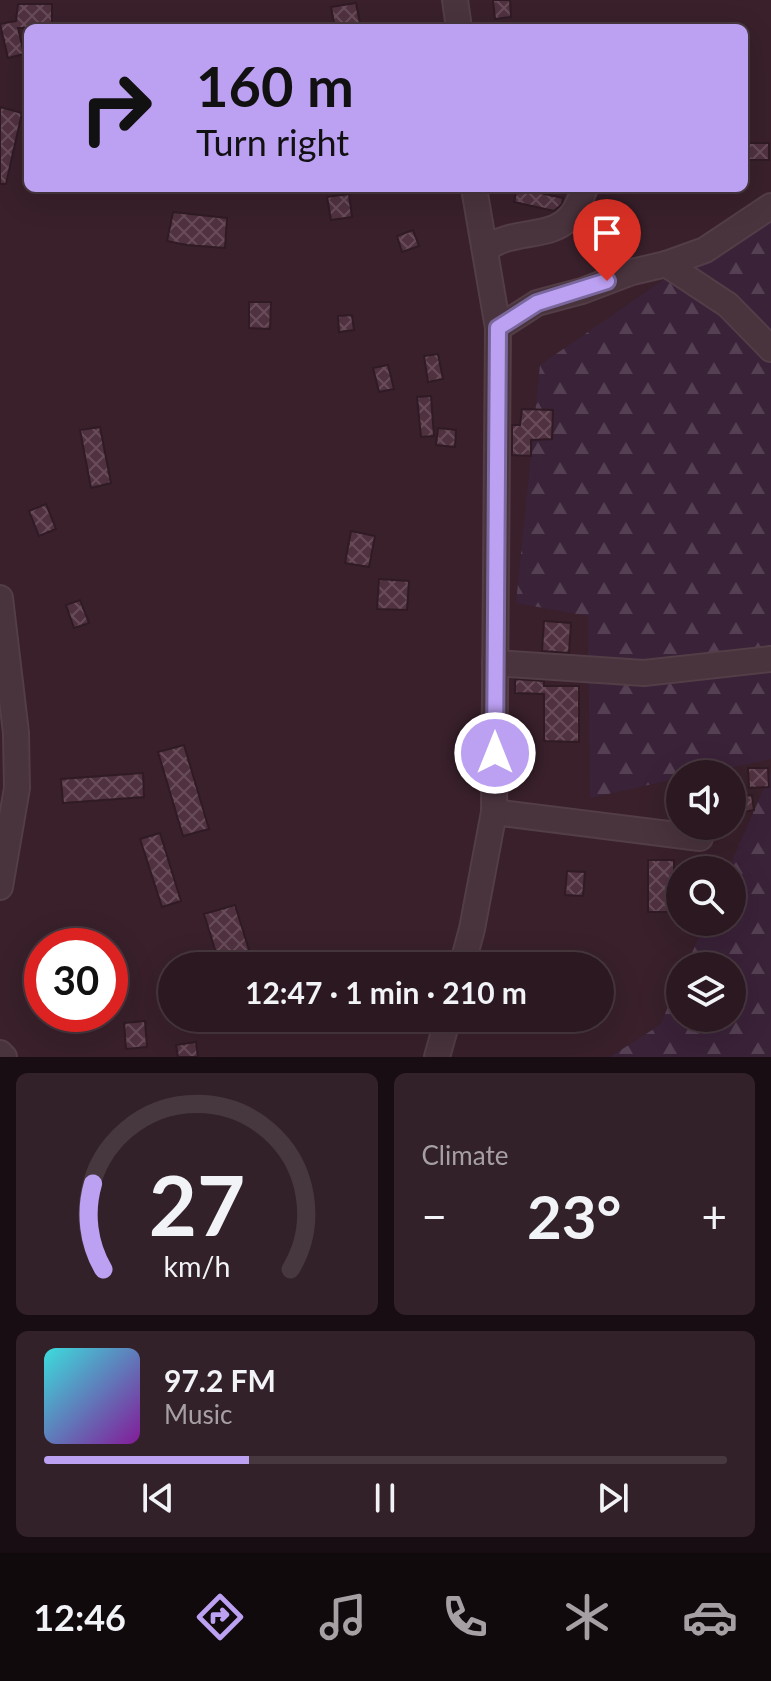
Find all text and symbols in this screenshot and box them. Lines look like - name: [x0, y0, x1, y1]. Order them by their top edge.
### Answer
- text: 160 m: [196, 52, 354, 119]
- icon: right: [64, 56, 168, 160]
- text: Turn right: [196, 120, 349, 164]
- pin: [573, 199, 641, 281]
- icon: arrive: [585, 211, 629, 255]
- position arrow: [453, 711, 537, 795]
- map controls: [666, 760, 746, 1032]
- button: sound: [666, 760, 746, 840]
- button: search: [666, 856, 746, 936]
- speed limit sign: 30: [24, 928, 128, 1032]
- button: layers: [666, 952, 746, 1032]
- text: 12:47 · 1 min · 210 m: [245, 974, 527, 1010]
- text: Climate: [422, 1139, 508, 1171]
- text: 27: [149, 1154, 245, 1254]
- text: 23°: [527, 1180, 622, 1252]
- text: −: [422, 1190, 447, 1242]
- text: +: [701, 1190, 727, 1242]
- text: km/h: [163, 1249, 230, 1283]
- text: 97.2 FM: [164, 1362, 276, 1398]
- text: Music: [164, 1398, 232, 1430]
- icon: previous: [136, 1476, 180, 1520]
- icon: pause: [363, 1476, 407, 1520]
- icon: next: [591, 1476, 635, 1520]
- icon: directions: [192, 1589, 248, 1645]
- icon: music: [315, 1589, 371, 1645]
- icon: phone: [437, 1589, 493, 1645]
- icon: climate: [559, 1589, 615, 1645]
- icon: car: [682, 1589, 738, 1645]
- text: 12:46: [33, 1595, 126, 1639]

